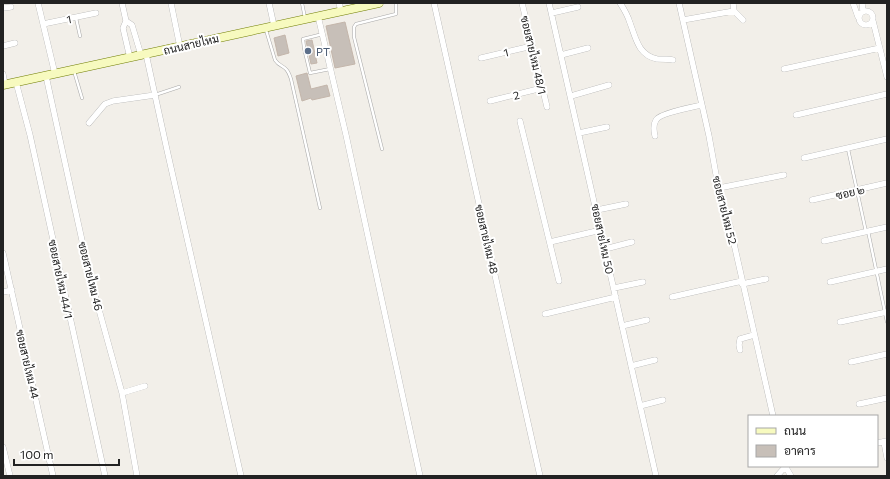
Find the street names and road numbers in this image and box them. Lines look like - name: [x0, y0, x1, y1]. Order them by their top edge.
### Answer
- street label: 1: [65, 12, 73, 26]
- street label: ซอยสายไหม 48/1: [519, 14, 550, 96]
- street label: ถนนสายไหม: [162, 30, 220, 57]
- street label: 1: [502, 45, 510, 59]
- street label: 2: [511, 88, 521, 102]
- street label: ซอยสายไหม 52: [710, 174, 741, 246]
- street label: ซอย ๒: [834, 182, 866, 202]
- street label: ซอยสายไหม 48: [473, 203, 502, 275]
- street label: ซอยสายไหม 50: [589, 203, 618, 275]
- street label: ซอยสายไหม 44/1: [46, 238, 77, 320]
- street label: ซอยสายไหม 46: [76, 240, 107, 312]
- street label: ซอยสายไหม 44: [14, 328, 43, 400]

